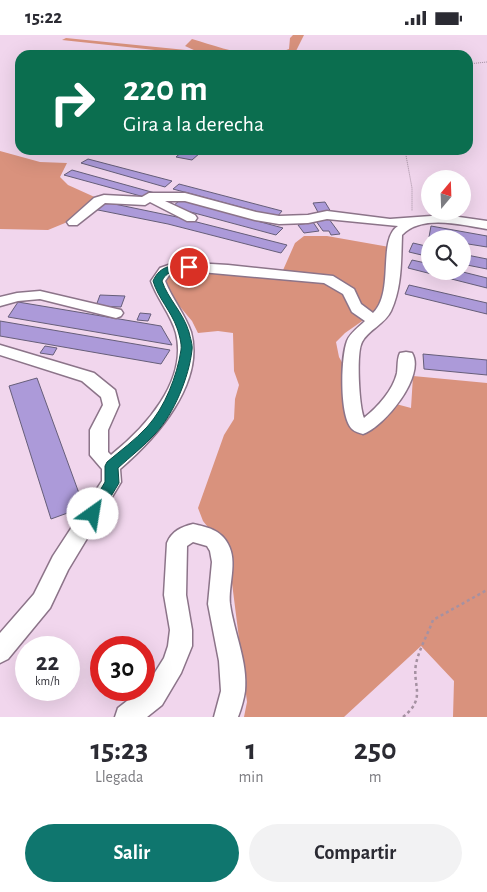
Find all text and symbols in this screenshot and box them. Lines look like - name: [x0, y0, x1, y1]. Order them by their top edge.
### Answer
- text: 15:22: [25, 8, 62, 27]
- icon: right: [40, 70, 105, 135]
- text: 220 m: [123, 72, 208, 107]
- text: Gira a la derecha: [123, 113, 264, 135]
- north arrow: [421, 170, 471, 220]
- map controls: [421, 170, 471, 280]
- button: search: [421, 230, 471, 280]
- pin: [168, 246, 210, 288]
- icon: arrive: [175, 253, 203, 281]
- position arrow: [66, 487, 118, 539]
- speed limit sign: 30: [90, 636, 155, 701]
- text: 22: [36, 650, 59, 675]
- text: km/h: [35, 675, 60, 687]
- text: 15:23: [90, 735, 148, 765]
- text: 1: [246, 735, 256, 765]
- text: 250: [354, 735, 397, 765]
- text: Llegada: [95, 769, 143, 785]
- text: min: [239, 769, 263, 785]
- text: m: [369, 769, 382, 785]
- button: Salir: [25, 824, 239, 882]
- button: Compartir: [249, 824, 462, 882]

